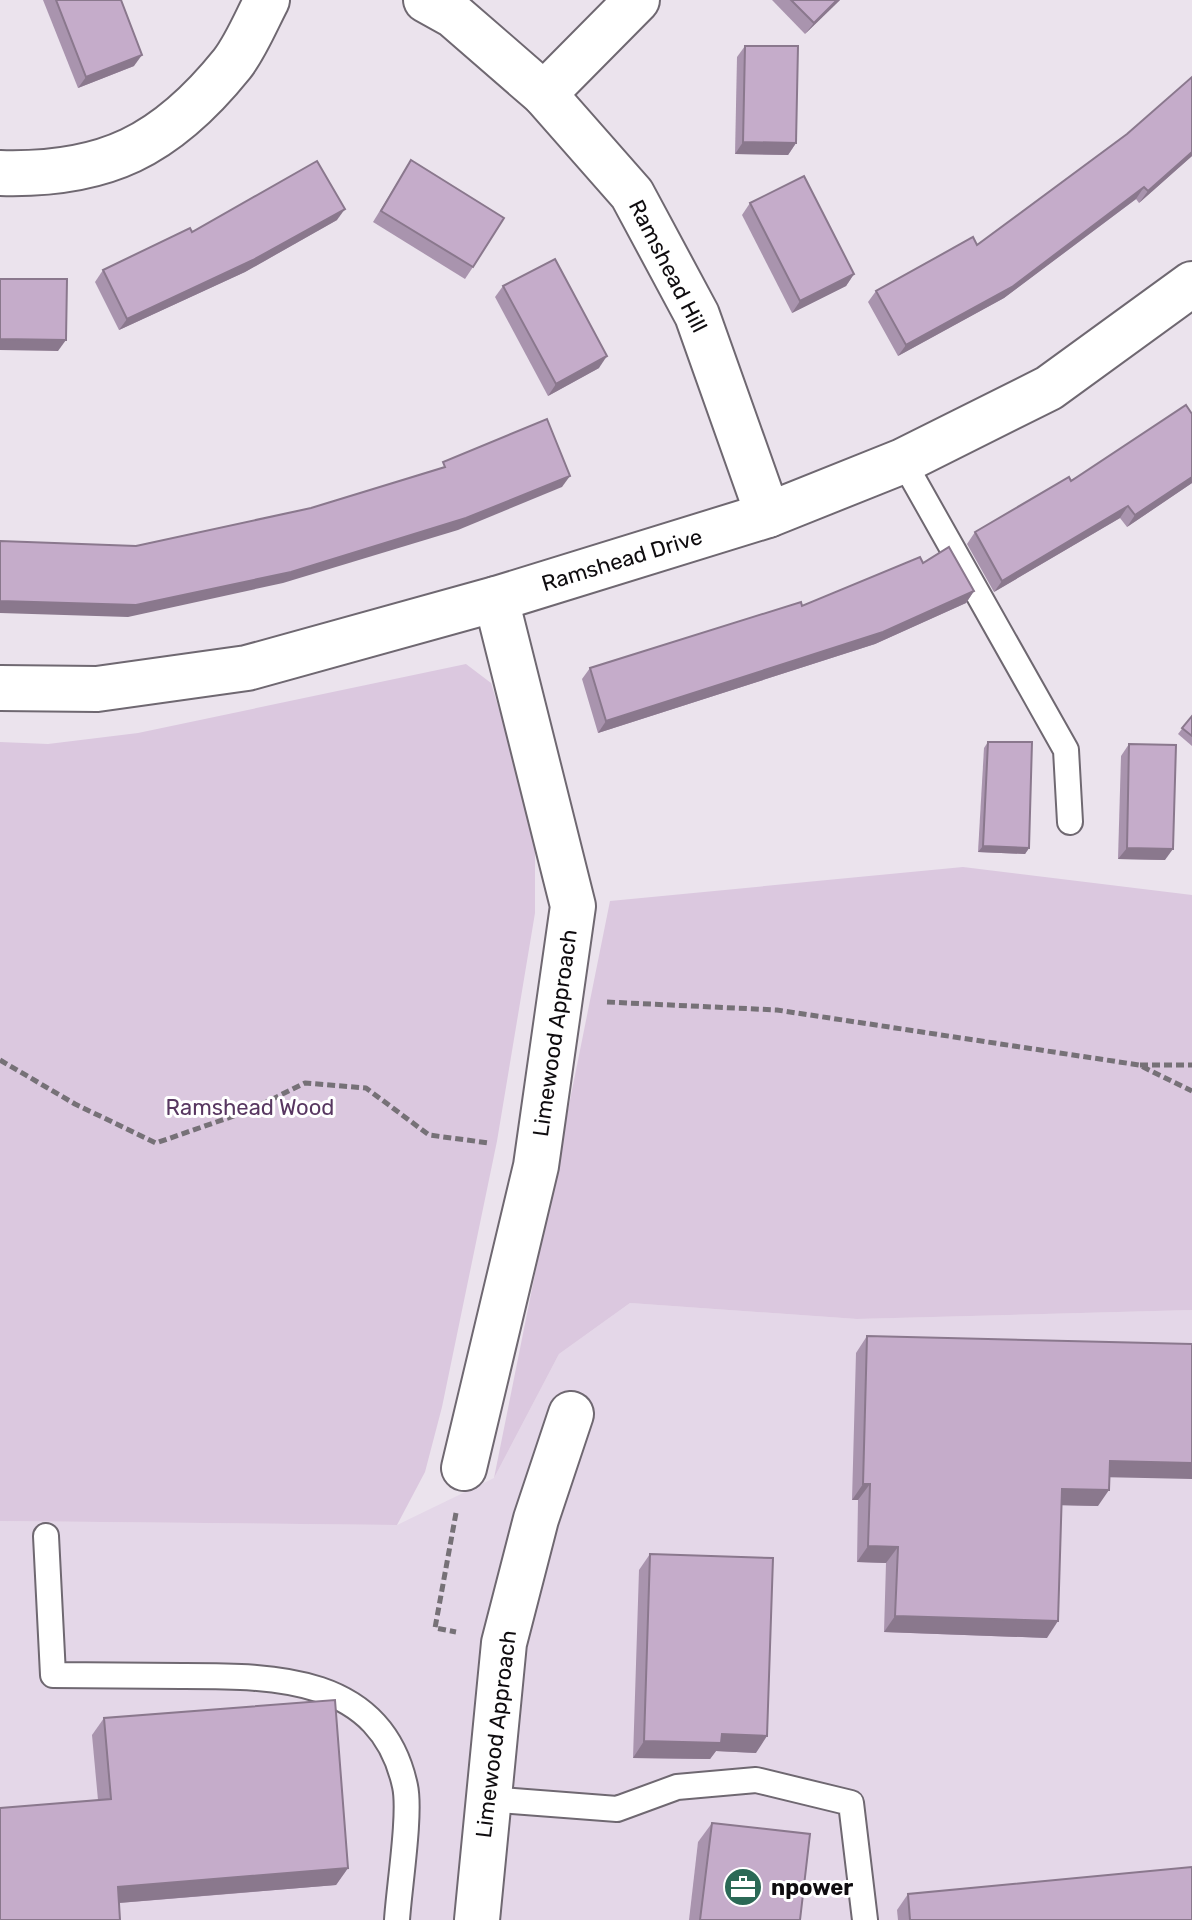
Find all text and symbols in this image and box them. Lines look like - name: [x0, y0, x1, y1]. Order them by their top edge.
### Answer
- street label: Ramshead Hill: [623, 195, 713, 337]
- street label: Ramshead Drive: [538, 523, 706, 597]
- street label: Limewood Approach: [527, 928, 583, 1138]
- park label: Ramshead Wood: [166, 1094, 334, 1121]
- street label: Limewood Approach: [470, 1629, 522, 1839]
- office icon: npower: [722, 1866, 764, 1908]
- place label: npower: [771, 1874, 853, 1901]

